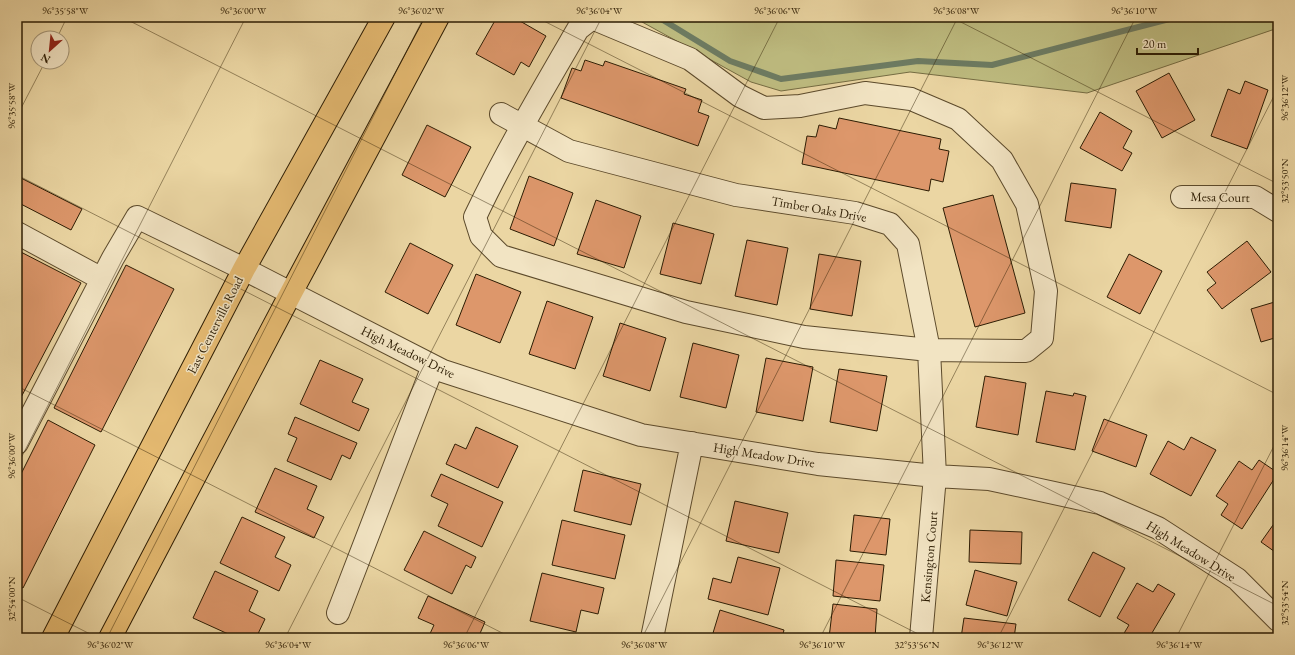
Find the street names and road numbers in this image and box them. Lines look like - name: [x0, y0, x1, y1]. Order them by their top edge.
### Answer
- street label: Mesa Court: [1190, 188, 1250, 206]
- street label: Timber Oaks Drive: [770, 192, 868, 226]
- street label: East Centerville Road: [183, 273, 247, 377]
- street label: High Meadow Drive: [358, 322, 458, 382]
- street label: High Meadow Drive: [712, 439, 816, 471]
- street label: Kensington Court: [917, 511, 941, 603]
- street label: High Meadow Drive: [1143, 517, 1239, 585]

